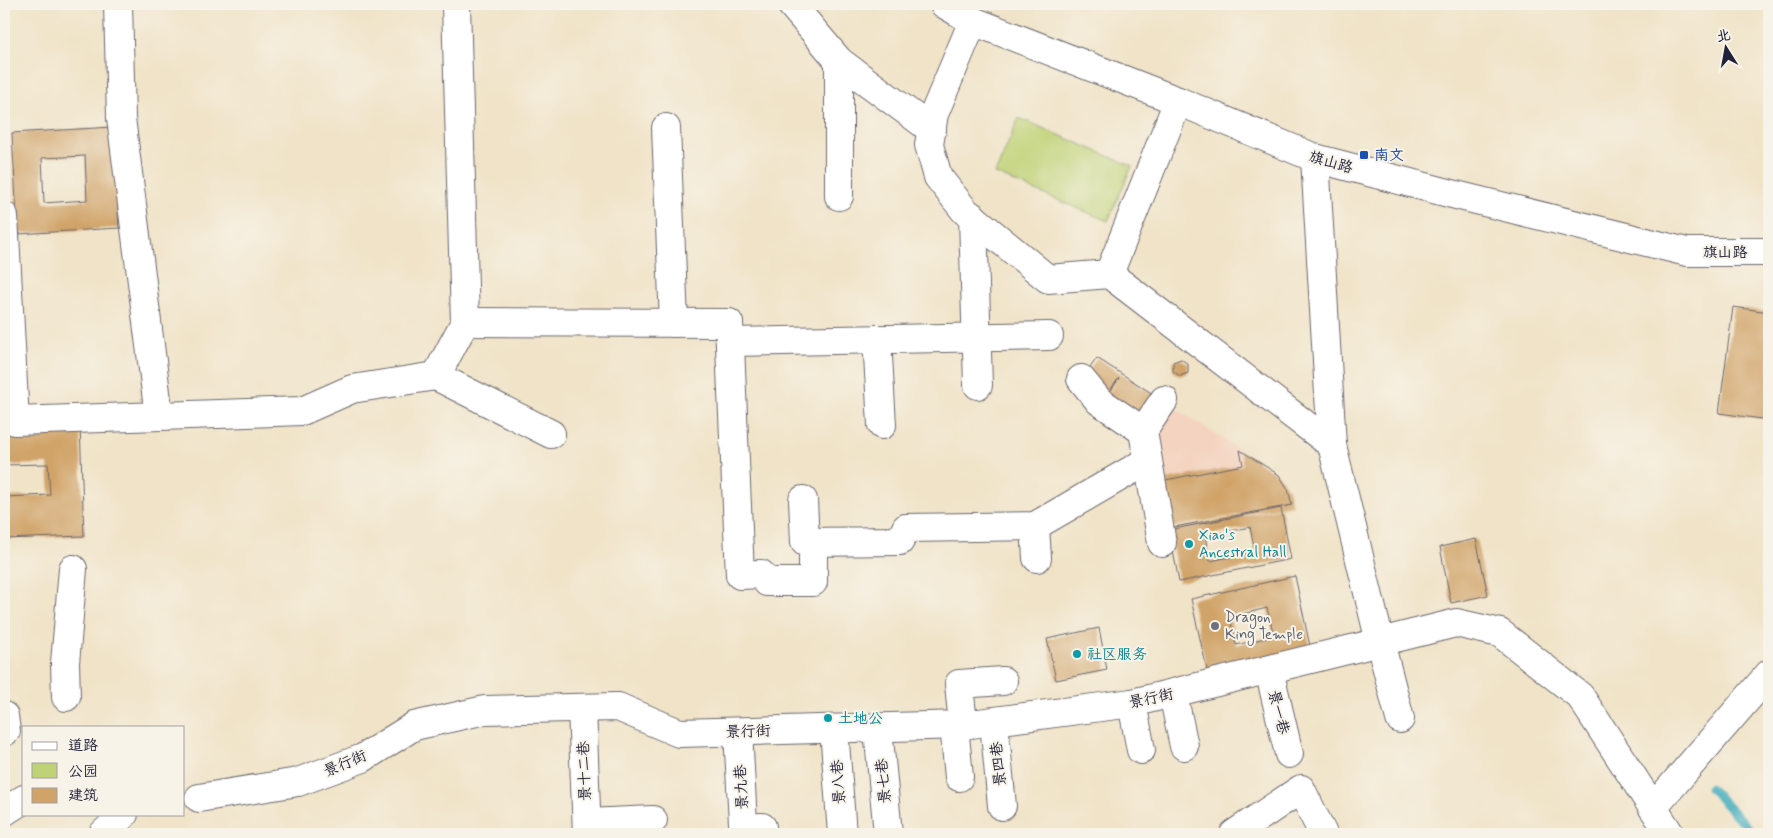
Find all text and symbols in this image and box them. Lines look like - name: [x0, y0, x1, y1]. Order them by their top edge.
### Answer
- north arrow: [1700, 22, 1750, 72]
- text: 北: [1715, 26, 1732, 46]
- place label: 南文: [1374, 146, 1404, 166]
- street label: 旗山路: [1306, 147, 1355, 179]
- marker: 南文: [1358, 149, 1370, 161]
- street label: 旗山路: [1702, 243, 1748, 263]
- place label: Xiao's Ancestral Hall: [1199, 526, 1287, 563]
- marker: Xiao's Ancestral Hall: [1183, 538, 1195, 550]
- place label: Dragon King Temple: [1225, 608, 1303, 646]
- marker: Dragon King Temple: [1209, 620, 1221, 632]
- place label: 社区服务: [1087, 645, 1147, 665]
- marker: 社区服务: [1071, 648, 1083, 660]
- street label: 景行街: [1127, 685, 1175, 713]
- street label: 景一巷: [1263, 688, 1293, 737]
- place label: 土地公: [838, 709, 883, 729]
- marker: 土地公: [822, 712, 834, 724]
- street label: 景行街: [725, 721, 771, 743]
- legend: [22, 726, 185, 816]
- text: 道路: [68, 736, 98, 756]
- street label: 景四巷: [987, 740, 1011, 787]
- street label: 景十二巷: [574, 741, 596, 801]
- street label: 景行街: [321, 746, 370, 782]
- street label: 景七巷: [872, 758, 896, 804]
- street label: 景八巷: [827, 759, 851, 805]
- text: 公园: [68, 762, 98, 782]
- street label: 景九巷: [731, 764, 753, 810]
- text: 建筑: [68, 786, 98, 806]

